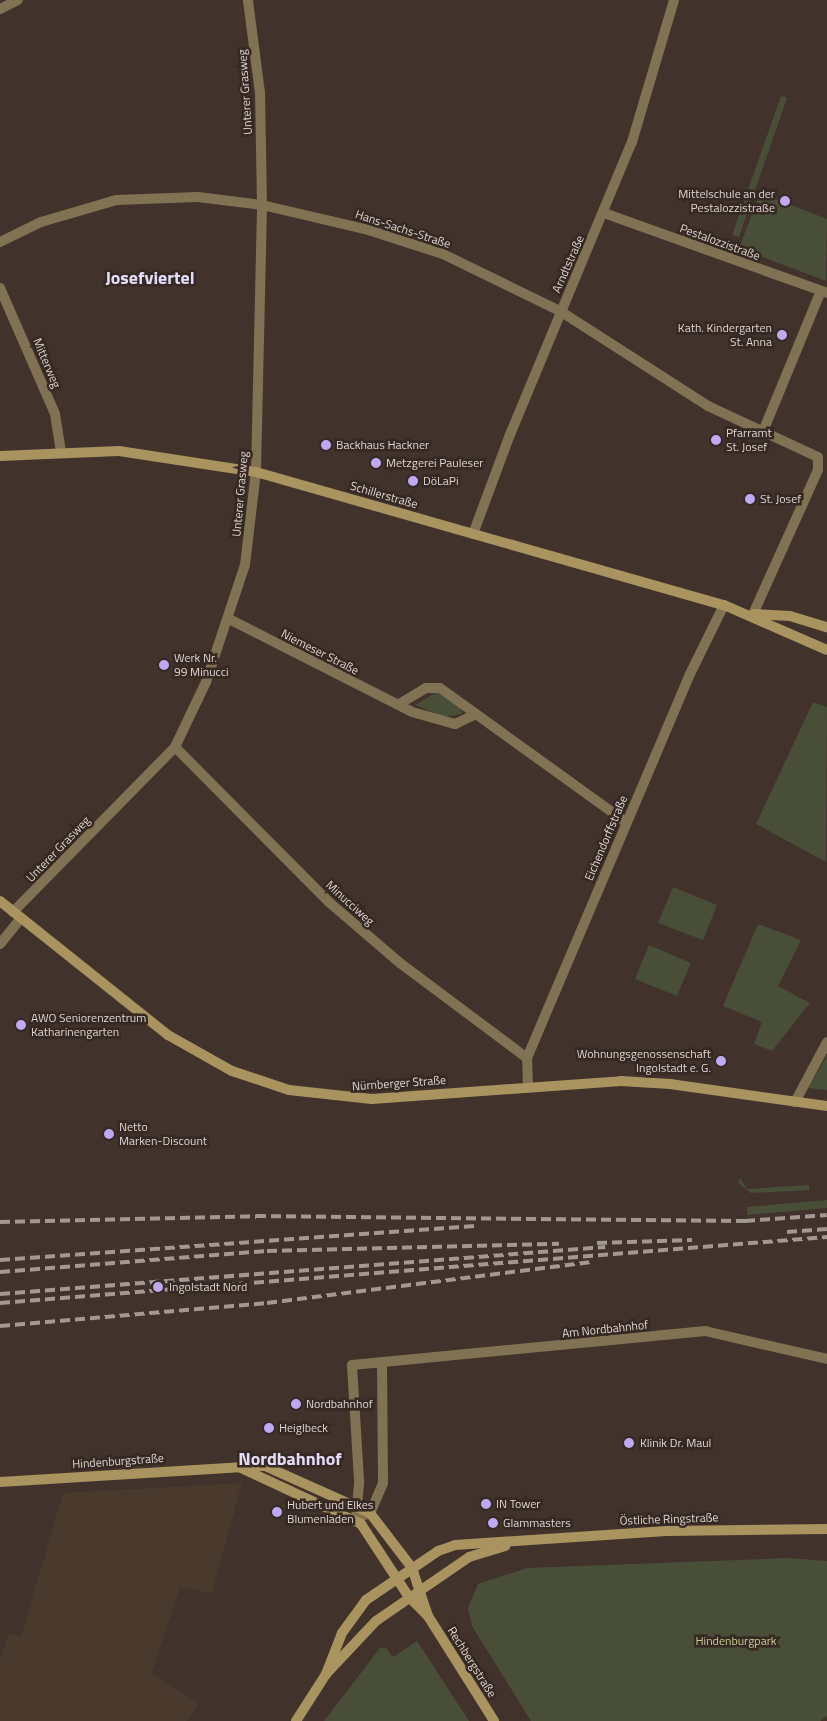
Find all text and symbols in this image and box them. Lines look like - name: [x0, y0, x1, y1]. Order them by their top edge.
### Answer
- street label: Unterer Grasweg: [235, 49, 255, 135]
- place label: Mittelschule an der Pestalozzistraße: [678, 187, 775, 215]
- marker: Mittelschule an der Pestalozzistraße: [779, 195, 791, 207]
- street label: Hans-Sachs-Straße: [354, 207, 452, 251]
- street label: Pestalozzistraße: [678, 221, 762, 263]
- street label: Arndtstraße: [549, 233, 587, 295]
- district label: Josefviertel: [105, 267, 195, 289]
- place label: Kath. Kindergarten St. Anna: [678, 321, 772, 349]
- marker: Kath. Kindergarten St. Anna: [776, 329, 788, 341]
- street label: Mitterweg: [30, 336, 64, 390]
- place label: Pfarramt St. Josef: [726, 426, 772, 454]
- marker: Pfarramt St. Josef: [710, 434, 722, 446]
- place label: Backhaus Hackner: [336, 438, 429, 452]
- marker: Backhaus Hackner: [320, 439, 332, 451]
- street label: Unterer Grasweg: [229, 451, 251, 537]
- place label: Metzgerei Pauleser: [386, 456, 483, 470]
- marker: Metzgerei Pauleser: [370, 457, 382, 469]
- place label: DöLaPi: [423, 474, 459, 488]
- marker: DöLaPi: [407, 475, 419, 487]
- street label: Schillerstraße: [349, 479, 419, 511]
- place label: St. Josef: [760, 492, 801, 506]
- marker: St. Josef: [744, 493, 756, 505]
- street label: Niemeser Straße: [279, 626, 361, 678]
- place label: Werk Nr. 99 Minucci: [174, 651, 229, 679]
- marker: Werk Nr. 99 Minucci: [158, 659, 170, 671]
- street label: Eichendorffstraße: [582, 793, 630, 883]
- street label: Unterer Grasweg: [23, 813, 93, 885]
- street label: Minucciweg: [323, 878, 377, 928]
- place label: AWO Seniorenzentrum Katharinengarten: [31, 1011, 146, 1039]
- marker: AWO Seniorenzentrum Katharinengarten: [15, 1019, 27, 1031]
- place label: Wohnungsgenossenschaft Ingolstadt e. G.: [577, 1047, 711, 1075]
- marker: Wohnungsgenossenschaft Ingolstadt e. G.: [715, 1055, 727, 1067]
- street label: Nürnberger Straße: [351, 1073, 447, 1093]
- place label: Netto Marken-Discount: [119, 1120, 207, 1148]
- marker: Netto Marken-Discount: [103, 1128, 115, 1140]
- marker: Ingolstadt Nord: [151, 1280, 165, 1294]
- place label: Ingolstadt Nord: [169, 1280, 247, 1294]
- street label: Am Nordbahnhof: [561, 1317, 649, 1341]
- place label: Nordbahnhof: [306, 1397, 373, 1411]
- marker: Nordbahnhof: [290, 1398, 302, 1410]
- place label: Heiglbeck: [279, 1421, 328, 1435]
- marker: Heiglbeck: [263, 1422, 275, 1434]
- marker: Klinik Dr. Maul: [622, 1436, 636, 1450]
- place label: Klinik Dr. Maul: [640, 1436, 711, 1450]
- district label: Nordbahnhof: [238, 1448, 342, 1470]
- street label: Hindenburgstraße: [72, 1451, 164, 1471]
- place label: IN Tower: [496, 1497, 540, 1511]
- place label: Hubert und Elkes Blumenladen: [287, 1498, 373, 1526]
- marker: IN Tower: [480, 1498, 492, 1510]
- marker: Hubert und Elkes Blumenladen: [271, 1506, 283, 1518]
- street label: Östliche Ringstraße: [619, 1510, 719, 1528]
- place label: Glammasters: [503, 1516, 571, 1530]
- marker: Glammasters: [487, 1517, 499, 1529]
- street label: Rechbergstraße: [445, 1624, 499, 1700]
- park label: Hindenburgpark: [695, 1634, 777, 1648]

